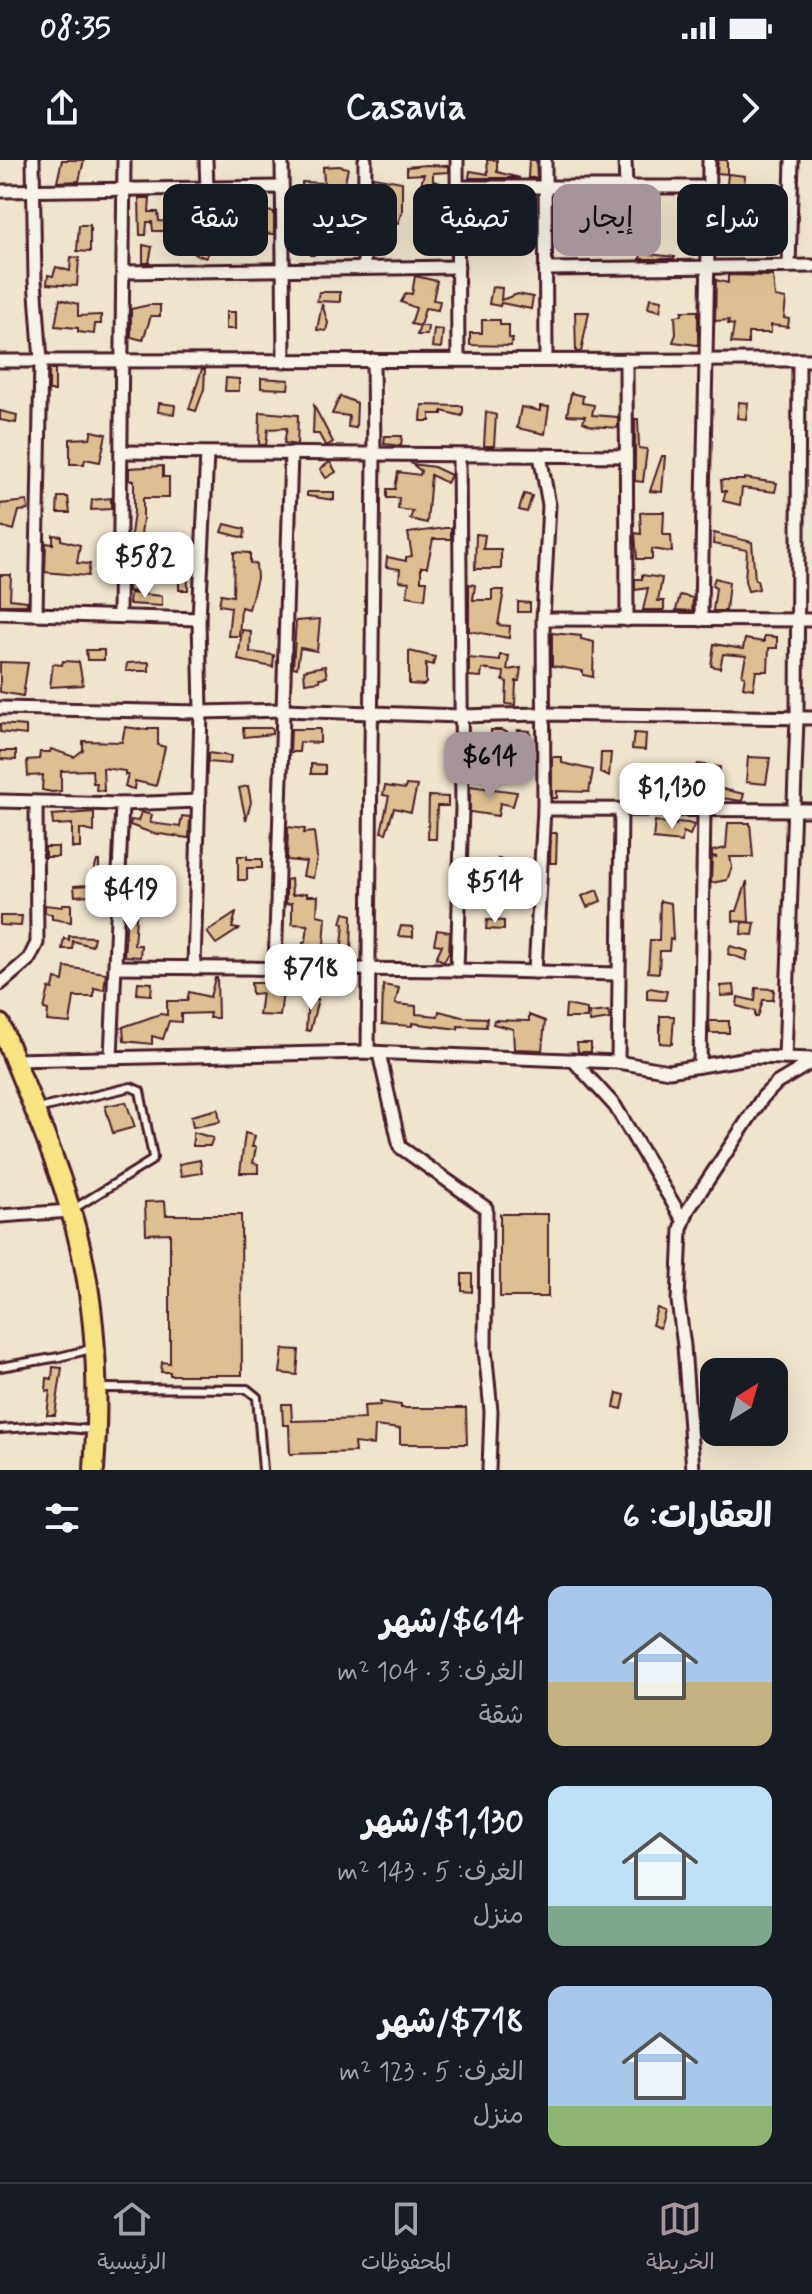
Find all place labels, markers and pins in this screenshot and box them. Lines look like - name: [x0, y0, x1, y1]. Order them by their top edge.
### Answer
- pin: $582: [98, 532, 192, 600]
- pin: $614: [443, 732, 537, 800]
- pin: $1,130: [607, 763, 737, 831]
- pin: $514: [448, 857, 542, 925]
- pin: $419: [84, 865, 178, 933]
- pin: $718: [264, 944, 358, 1012]

